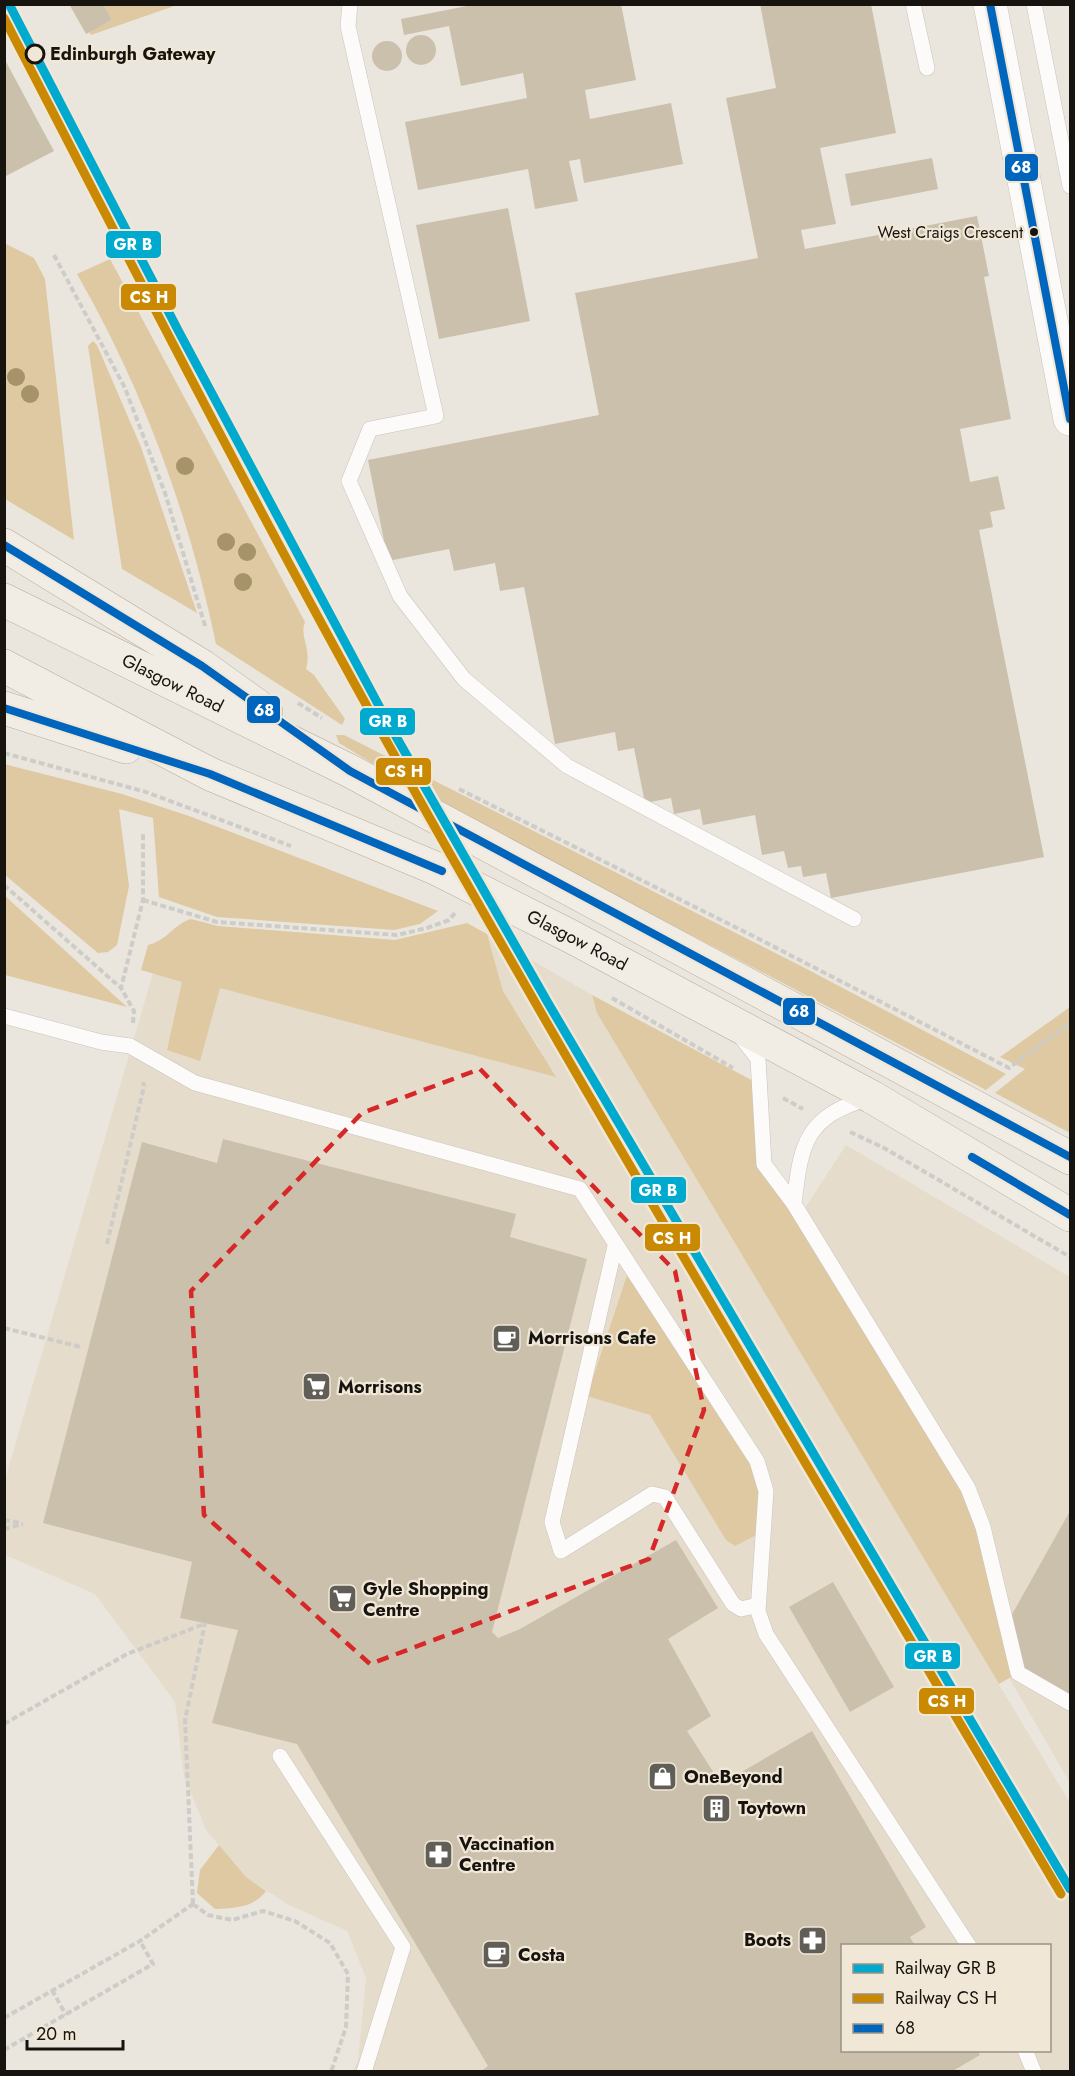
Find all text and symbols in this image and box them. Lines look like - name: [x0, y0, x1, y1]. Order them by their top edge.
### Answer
- place label: Edinburgh Gateway: [50, 41, 216, 67]
- marker: Edinburgh Gateway: [25, 44, 45, 64]
- line badge: 68: [1004, 153, 1039, 182]
- text: 68: [1011, 156, 1031, 179]
- place label: West Craigs Crescent: [877, 221, 1023, 244]
- marker: West Craigs Crescent: [1028, 226, 1040, 238]
- line badge: GR B: [105, 230, 162, 259]
- text: GR B: [114, 233, 152, 256]
- line badge: CS H: [120, 283, 177, 311]
- text: CS H: [130, 286, 168, 309]
- street label: Glasgow Road: [117, 647, 228, 719]
- line badge: 68: [246, 695, 281, 724]
- text: 68: [254, 699, 274, 722]
- line badge: GR B: [359, 707, 416, 736]
- text: GR B: [369, 710, 407, 733]
- line badge: CS H: [375, 757, 432, 786]
- text: CS H: [385, 760, 423, 783]
- street label: Glasgow Road: [522, 903, 632, 977]
- line badge: 68: [782, 997, 816, 1026]
- text: 68: [789, 1000, 809, 1023]
- line badge: GR B: [630, 1176, 687, 1204]
- text: GR B: [639, 1179, 677, 1202]
- line badge: CS H: [644, 1223, 701, 1252]
- text: CS H: [653, 1227, 691, 1250]
- cafe icon: Morrisons Cafe: [491, 1322, 523, 1354]
- place label: Morrisons Cafe: [528, 1325, 656, 1351]
- supermarket icon: Morrisons: [301, 1371, 333, 1403]
- place label: Morrisons: [338, 1374, 422, 1400]
- place label: Gyle Shopping Centre: [363, 1576, 489, 1623]
- supermarket icon: Gyle Shopping Centre: [326, 1583, 358, 1615]
- line badge: GR B: [904, 1642, 961, 1670]
- text: GR B: [914, 1645, 952, 1668]
- line badge: CS H: [918, 1687, 975, 1715]
- text: CS H: [928, 1690, 966, 1713]
- shop icon: OneBeyond: [647, 1761, 679, 1793]
- place label: OneBeyond: [684, 1764, 783, 1790]
- building icon: Toytown: [701, 1792, 733, 1824]
- place label: Toytown: [738, 1795, 806, 1821]
- place label: Vaccination Centre: [458, 1831, 555, 1878]
- pharmacy icon: Vaccination Centre: [422, 1838, 454, 1870]
- pharmacy icon: Boots: [796, 1924, 828, 1956]
- place label: Boots: [744, 1927, 791, 1953]
- cafe icon: Costa: [481, 1939, 513, 1971]
- place label: Costa: [518, 1942, 565, 1968]
- legend: [841, 1944, 1051, 2052]
- text: Railway GR B: [895, 1955, 996, 1981]
- text: Railway CS H: [895, 1985, 997, 2011]
- scale bar: [27, 2013, 123, 2051]
- text: 68: [895, 2015, 915, 2041]
- text: 20 m: [36, 2021, 76, 2047]

